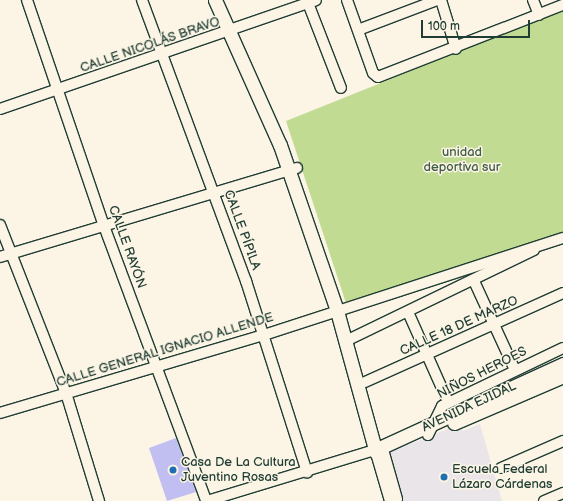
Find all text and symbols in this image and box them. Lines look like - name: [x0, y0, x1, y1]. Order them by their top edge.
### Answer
- scale bar: [423, 12, 532, 38]
- street label: CALLE NICOLÁS BRAVO: [78, 14, 222, 76]
- text: 100 m: [428, 19, 460, 34]
- park label: unidad deportiva sur: [424, 145, 500, 176]
- street label: CALLE PÍPILA: [220, 188, 264, 272]
- street label: CALLE RAYÓN: [105, 203, 149, 291]
- street label: CALLE 18 DE MARZO: [398, 293, 520, 359]
- street label: CALLE GENERAL IGNACIO ALLENDE: [55, 309, 275, 391]
- street label: NIÑOS HEROES: [435, 344, 529, 402]
- street label: AVENIDA EJIDAL: [420, 378, 518, 436]
- place label: Casa De La Cultura Juventino Rosas: [181, 455, 296, 486]
- place label: Escuela Federal Lázaro Cárdenas: [452, 462, 553, 493]
- marker: Casa De La Cultura Juventino Rosas: [168, 465, 178, 475]
- marker: Escuela Federal Lázaro Cárdenas: [439, 472, 449, 482]

